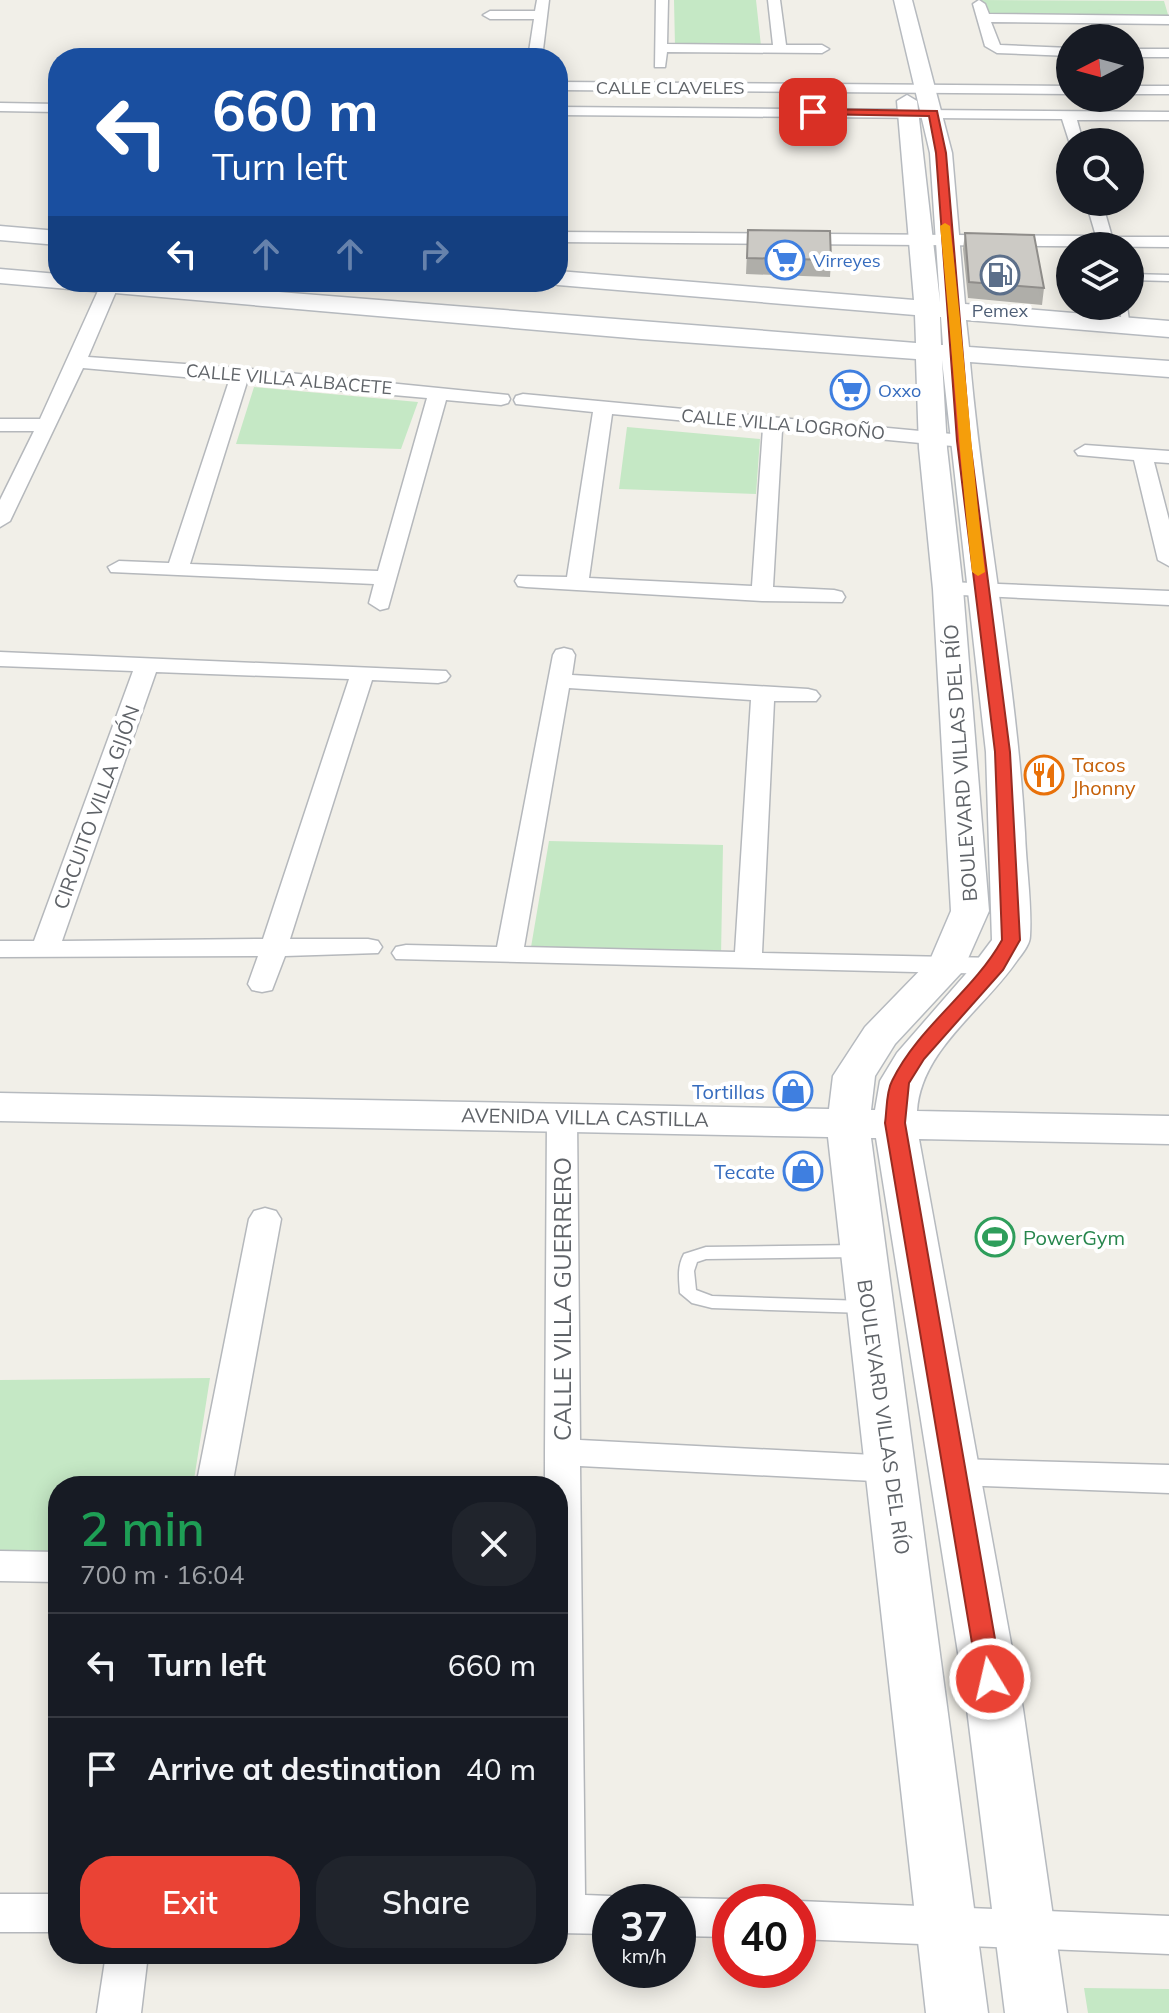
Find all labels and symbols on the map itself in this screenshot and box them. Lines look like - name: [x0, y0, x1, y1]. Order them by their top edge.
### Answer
- north arrow: [1056, 24, 1144, 112]
- street label: CALLE CLAVELES: [596, 76, 744, 99]
- pin: [779, 78, 847, 146]
- supermarket icon: Virreyes: [764, 239, 806, 281]
- place label: Virreyes: [813, 249, 881, 272]
- fuel station icon: Pemex: [979, 254, 1021, 296]
- place label: Pemex: [972, 299, 1028, 322]
- street label: CALLE VILLA ALBACETE: [185, 359, 393, 399]
- supermarket icon: Oxxo: [829, 369, 871, 411]
- place label: Oxxo: [878, 379, 921, 402]
- street label: CALLE VILLA LOGROÑO: [680, 404, 886, 444]
- street label: BOULEVARD VILLAS DEL RÍO: [938, 624, 982, 902]
- street label: CIRCUITO VILLA GIJÓN: [47, 702, 145, 912]
- place label: Tacos Jhonny: [1072, 752, 1136, 800]
- restaurant icon: Tacos Jhonny: [1023, 754, 1065, 796]
- shop icon: Tortillas: [772, 1070, 814, 1112]
- place label: Tortillas: [692, 1079, 765, 1104]
- street label: AVENIDA VILLA CASTILLA: [461, 1102, 709, 1132]
- shop icon: Tecate: [782, 1150, 824, 1192]
- street label: CALLE VILLA GUERRERO: [547, 1157, 577, 1441]
- place label: Tecate: [714, 1159, 775, 1184]
- sports icon: PowerGym: [974, 1216, 1016, 1258]
- place label: PowerGym: [1023, 1225, 1125, 1250]
- street label: BOULEVARD VILLAS DEL RÍO: [852, 1278, 916, 1556]
- position arrow: [948, 1637, 1032, 1721]
- speed limit sign: 40: [712, 1884, 816, 1988]

